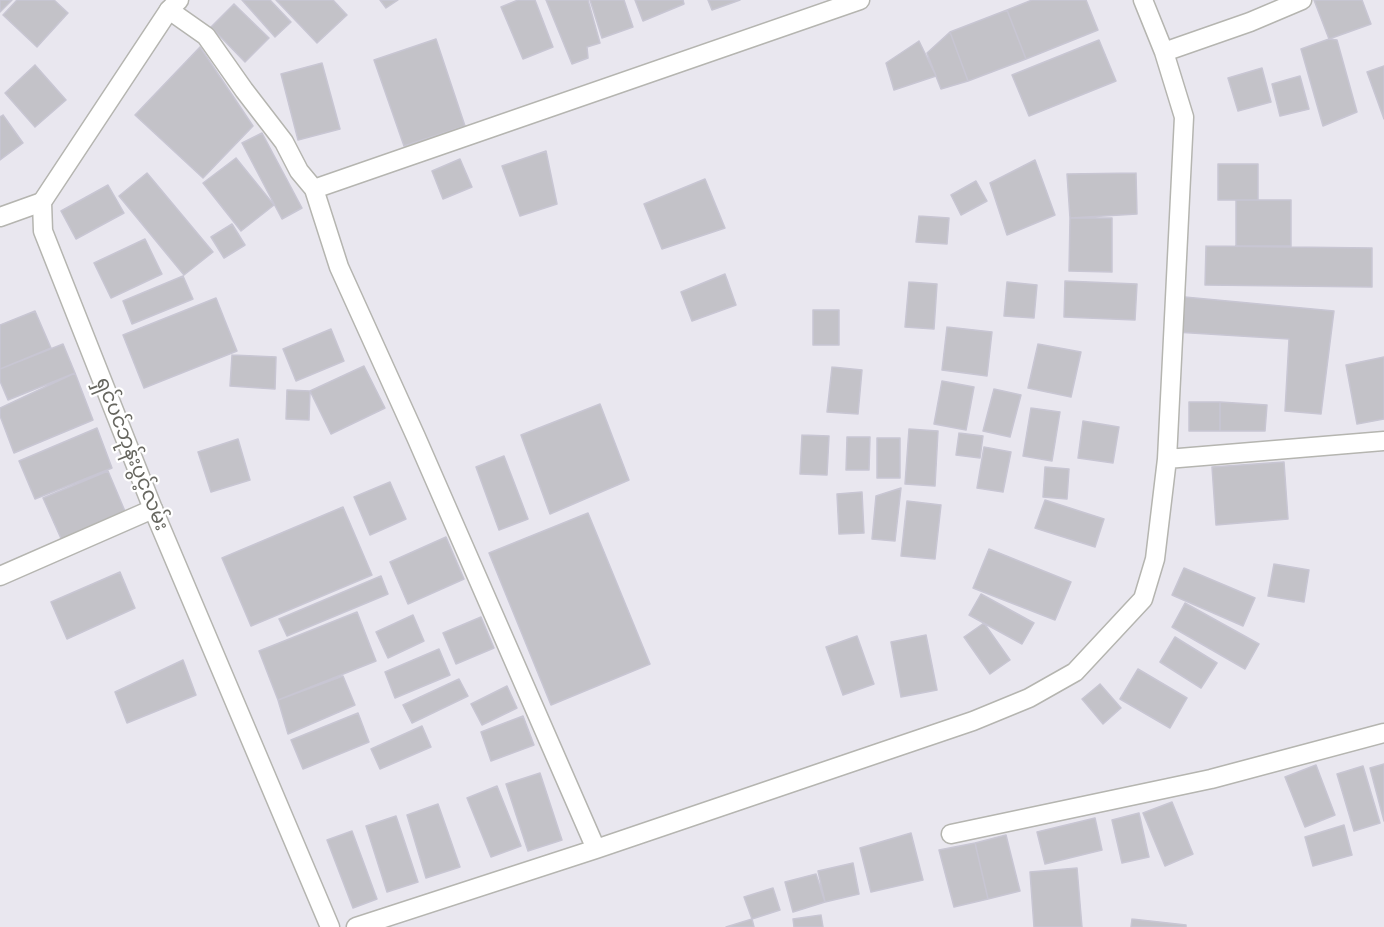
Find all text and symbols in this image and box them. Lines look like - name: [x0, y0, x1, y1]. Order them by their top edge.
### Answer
- street label: ရှင်ပင်ဘုန်းပွင့်လမ်း: [90, 374, 174, 534]

